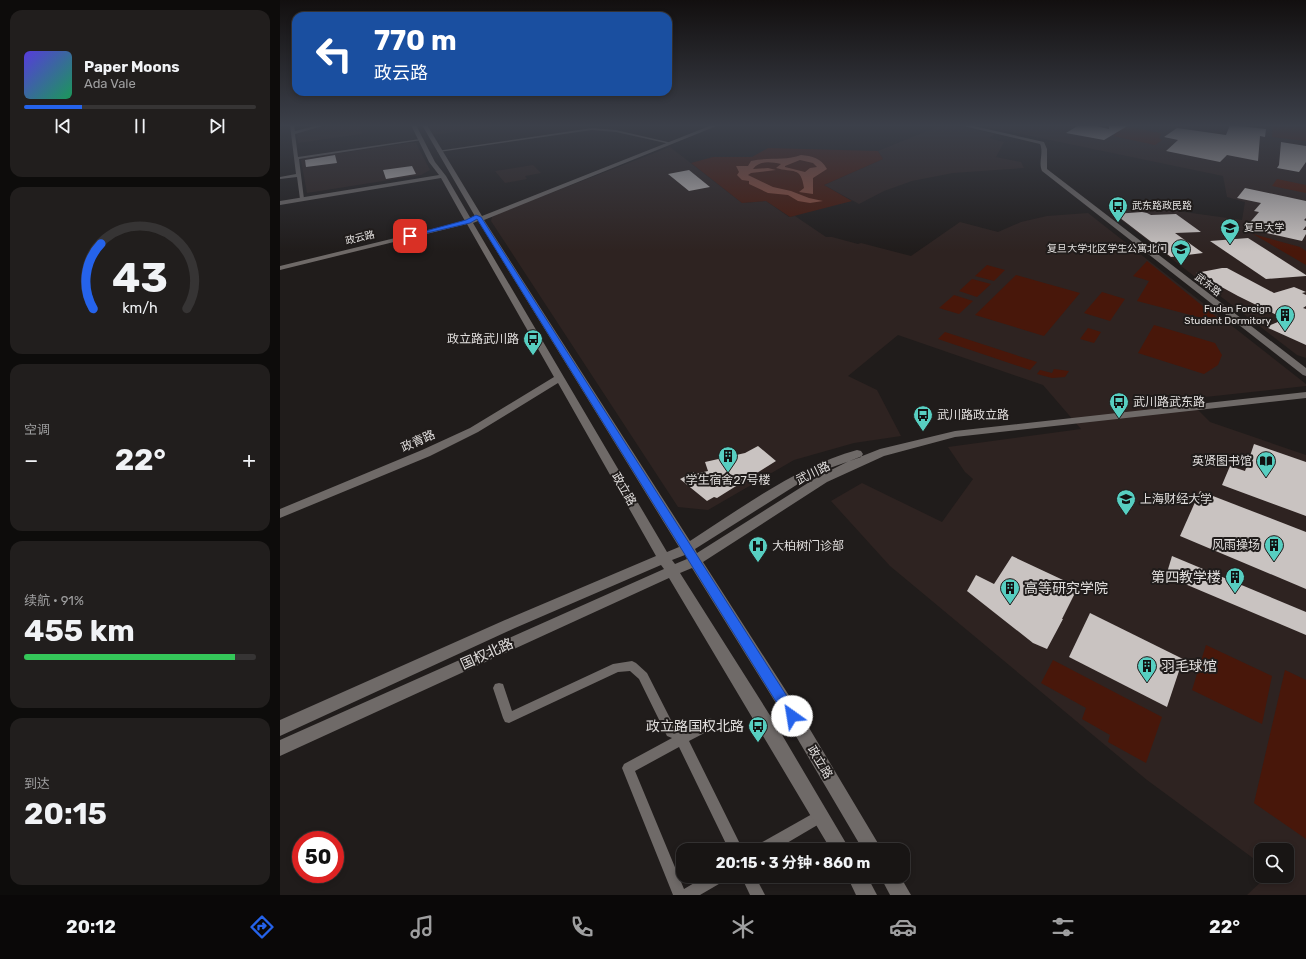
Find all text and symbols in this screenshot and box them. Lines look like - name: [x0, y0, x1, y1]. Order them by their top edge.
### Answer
- text: 770 m: [374, 24, 457, 57]
- icon: left: [308, 28, 360, 80]
- text: Paper Moons: [84, 58, 180, 76]
- text: 政云路: [374, 62, 428, 84]
- text: Ada Vale: [84, 76, 136, 91]
- icon: previous: [52, 115, 74, 137]
- icon: pause: [129, 115, 151, 137]
- icon: next: [206, 115, 228, 137]
- bus stop icon: 武东路政民路: [1107, 195, 1129, 223]
- place label: 武东路政民路: [1132, 200, 1192, 212]
- school or university icon: 复旦大学: [1219, 217, 1241, 245]
- pin: [393, 219, 427, 253]
- place label: 复旦大学: [1244, 222, 1284, 234]
- icon: arrive: [399, 225, 421, 247]
- street label: 政云路: [344, 229, 376, 247]
- school or university icon: 复旦大学北区学生公寓北门: [1170, 238, 1192, 266]
- place label: 复旦大学北区学生公寓北门: [1047, 243, 1167, 255]
- text: 43: [112, 252, 168, 301]
- street label: 武东路: [1192, 271, 1224, 299]
- text: km/h: [122, 299, 158, 316]
- place label: Fudan Foreign Student Dormitory: [1184, 303, 1271, 327]
- building icon: Fudan Foreign Student Dormitory: [1274, 304, 1296, 332]
- bus stop icon: 政立路武川路: [522, 328, 544, 356]
- place label: 政立路武川路: [447, 332, 519, 346]
- bus stop icon: 武川路武东路: [1108, 391, 1130, 419]
- place label: 武川路武东路: [1133, 395, 1205, 409]
- bus stop icon: 武川路政立路: [912, 404, 934, 432]
- place label: 武川路政立路: [937, 408, 1009, 422]
- text: 空调: [24, 422, 50, 437]
- street label: 政青路: [399, 427, 437, 455]
- text: 22°: [115, 442, 166, 478]
- building icon: 学生宿舍27号楼: [717, 445, 739, 473]
- text: −: [24, 447, 38, 474]
- text: +: [242, 447, 256, 474]
- library icon: 英贤图书馆: [1255, 450, 1277, 478]
- place label: 英贤图书馆: [1192, 454, 1252, 468]
- street label: 武川路: [794, 459, 832, 487]
- street label: 政立路: [609, 470, 639, 508]
- place label: 学生宿舍27号楼: [685, 473, 771, 487]
- school or university icon: 上海财经大学: [1115, 488, 1137, 516]
- place label: 上海财经大学: [1140, 492, 1212, 506]
- building icon: 风雨操场: [1263, 534, 1285, 562]
- hospital icon: 大柏树门诊部: [747, 535, 769, 563]
- place label: 风雨操场: [1212, 538, 1260, 552]
- place label: 大柏树门诊部: [772, 539, 844, 553]
- building icon: 第四教学楼: [1224, 566, 1246, 594]
- place label: 第四教学楼: [1151, 569, 1221, 586]
- building icon: 高等研究学院: [999, 577, 1021, 605]
- place label: 高等研究学院: [1024, 580, 1108, 597]
- text: 续航 · 91%: [24, 593, 84, 608]
- text: 455 km: [24, 613, 135, 649]
- street label: 国权北路: [458, 635, 516, 673]
- building icon: 羽毛球馆: [1136, 655, 1158, 683]
- place label: 羽毛球馆: [1161, 658, 1217, 675]
- position arrow: [771, 695, 813, 737]
- bus stop icon: 政立路国权北路: [747, 715, 769, 743]
- place label: 政立路国权北路: [646, 718, 744, 735]
- street label: 政立路: [805, 743, 835, 781]
- text: 到达: [24, 776, 50, 791]
- text: 20:15: [24, 796, 107, 832]
- speed limit sign: 50: [292, 831, 344, 883]
- map controls: [1254, 843, 1294, 883]
- button: search: [1254, 843, 1294, 883]
- text: 20:15 · 3 分钟 · 860 m: [716, 854, 870, 872]
- icon: directions: [248, 913, 276, 941]
- icon: music: [408, 913, 436, 941]
- icon: phone: [568, 913, 596, 941]
- icon: climate: [729, 913, 757, 941]
- icon: car: [889, 913, 917, 941]
- icon: filters: [1049, 913, 1077, 941]
- text: 20:12: [66, 916, 116, 938]
- text: 22°: [1209, 916, 1240, 938]

